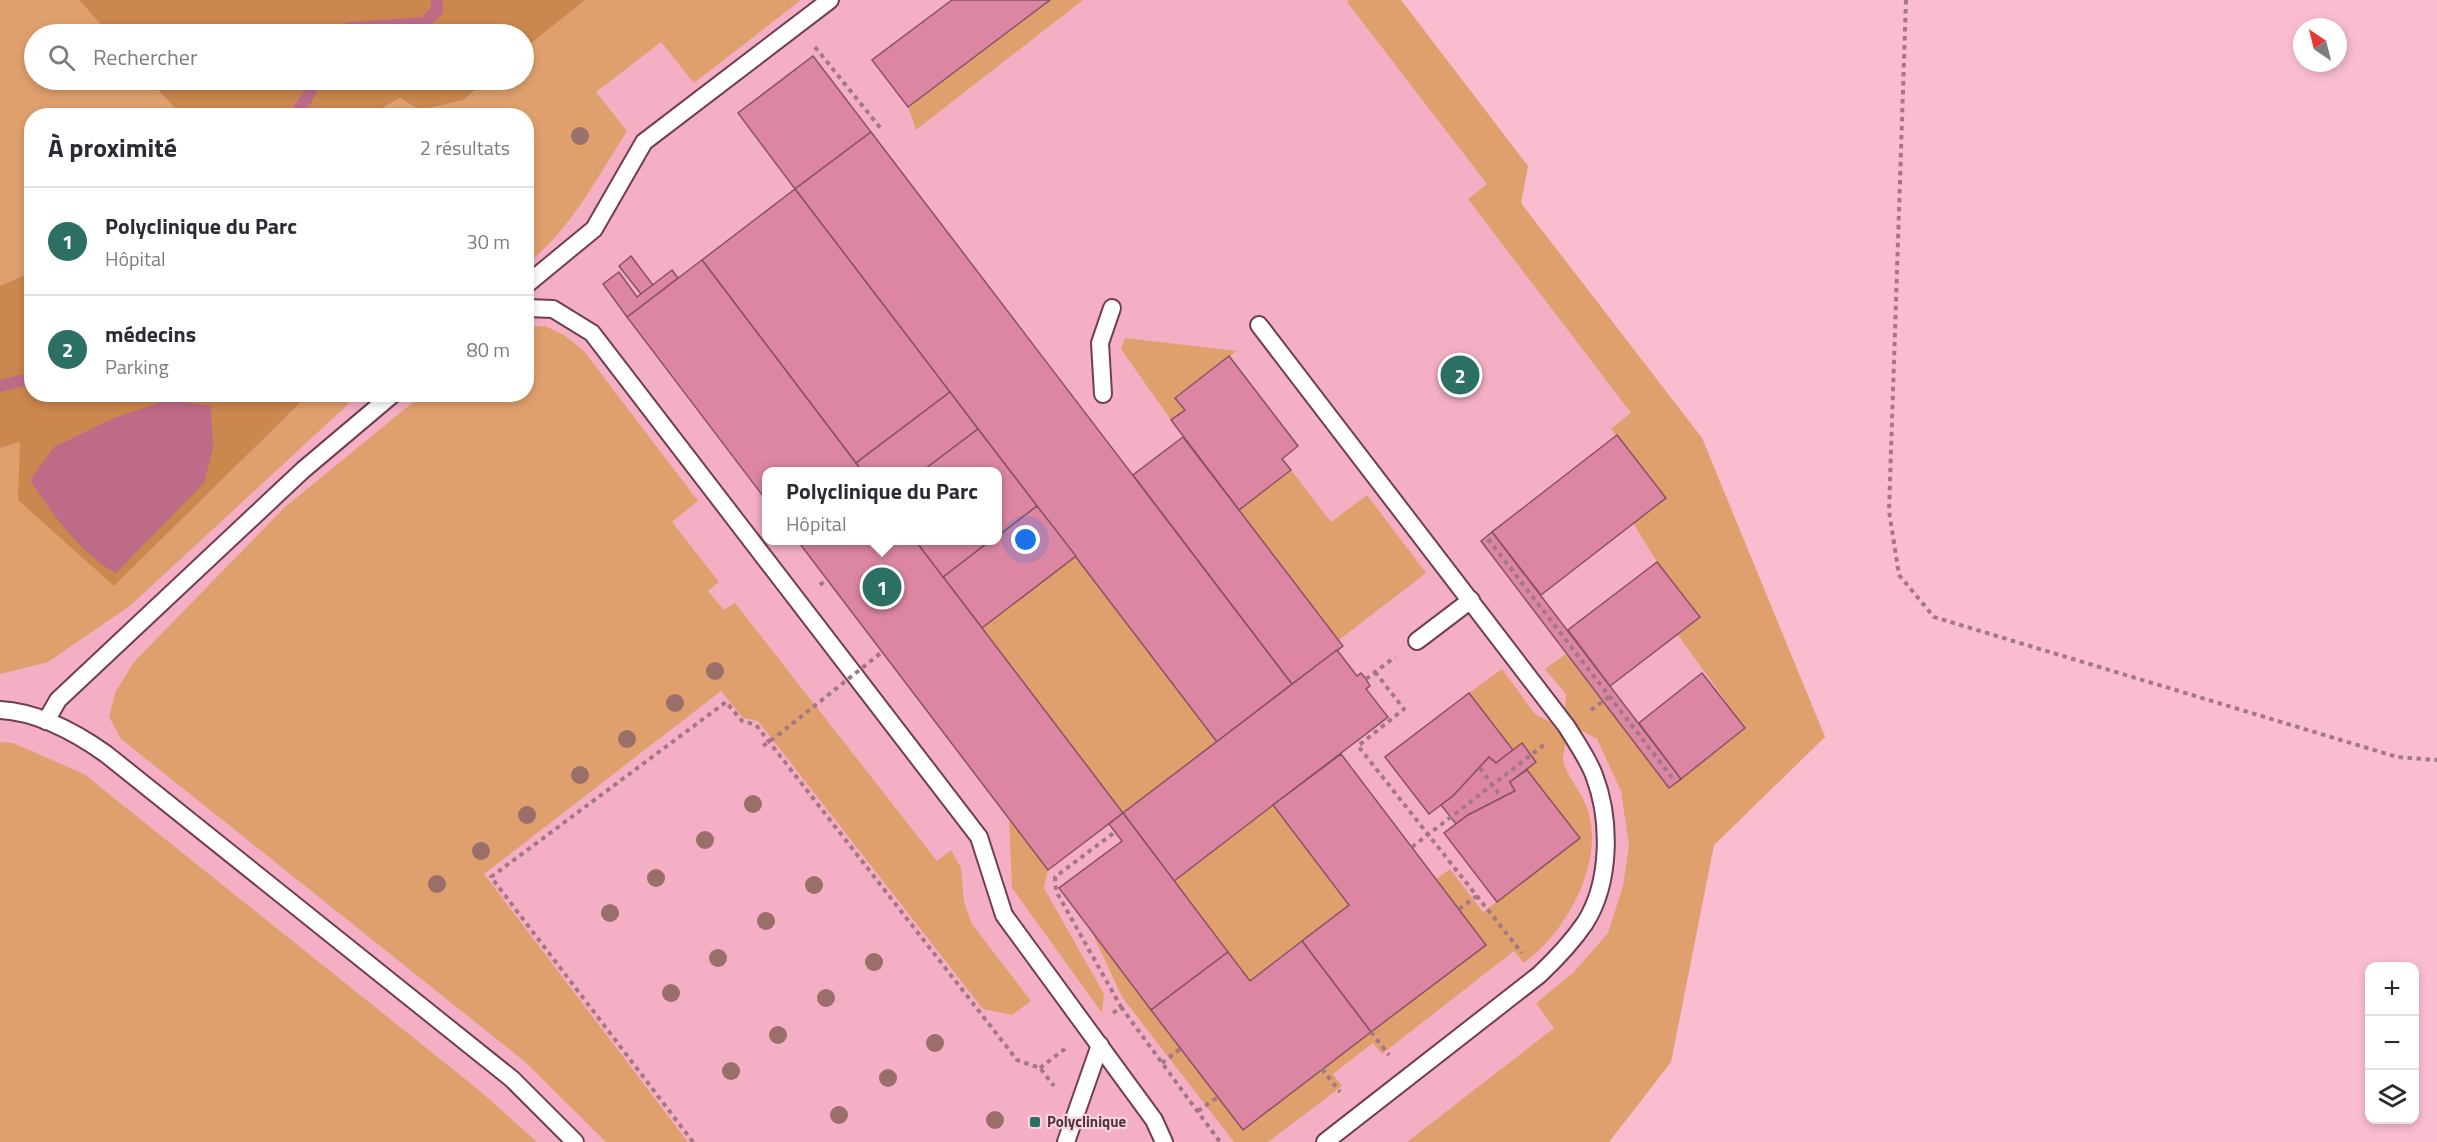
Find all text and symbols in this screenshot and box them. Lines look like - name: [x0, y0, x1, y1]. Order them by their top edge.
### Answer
- north arrow: [2293, 18, 2347, 72]
- search box: [24, 24, 534, 90]
- text: Rechercher: [93, 40, 198, 74]
- icon: search: [45, 41, 78, 74]
- text: À proximité: [48, 128, 177, 167]
- text: 2 résultats: [420, 132, 510, 163]
- text: Polyclinique du Parc: [105, 209, 297, 243]
- text: 1: [62, 226, 73, 257]
- text: 30 m: [466, 226, 510, 257]
- text: Hôpital: [105, 243, 166, 274]
- text: médecins: [105, 317, 196, 351]
- text: 2: [62, 334, 73, 365]
- text: 80 m: [466, 334, 510, 365]
- text: Parking: [105, 351, 169, 382]
- pin: 2: [1440, 352, 1480, 398]
- popup: [762, 467, 1002, 545]
- text: Polyclinique du Parc: [786, 474, 978, 508]
- text: Hôpital: [786, 508, 847, 539]
- your location: [1011, 525, 1040, 554]
- pin: 1: [862, 564, 902, 610]
- map controls: [2365, 962, 2419, 1124]
- button: +: [2365, 962, 2419, 1016]
- button: −: [2365, 1016, 2419, 1070]
- button: layers: [2365, 1070, 2419, 1124]
- place label: Polyclinique: [1047, 1110, 1126, 1133]
- marker: Polyclinique: [1028, 1115, 1042, 1129]

